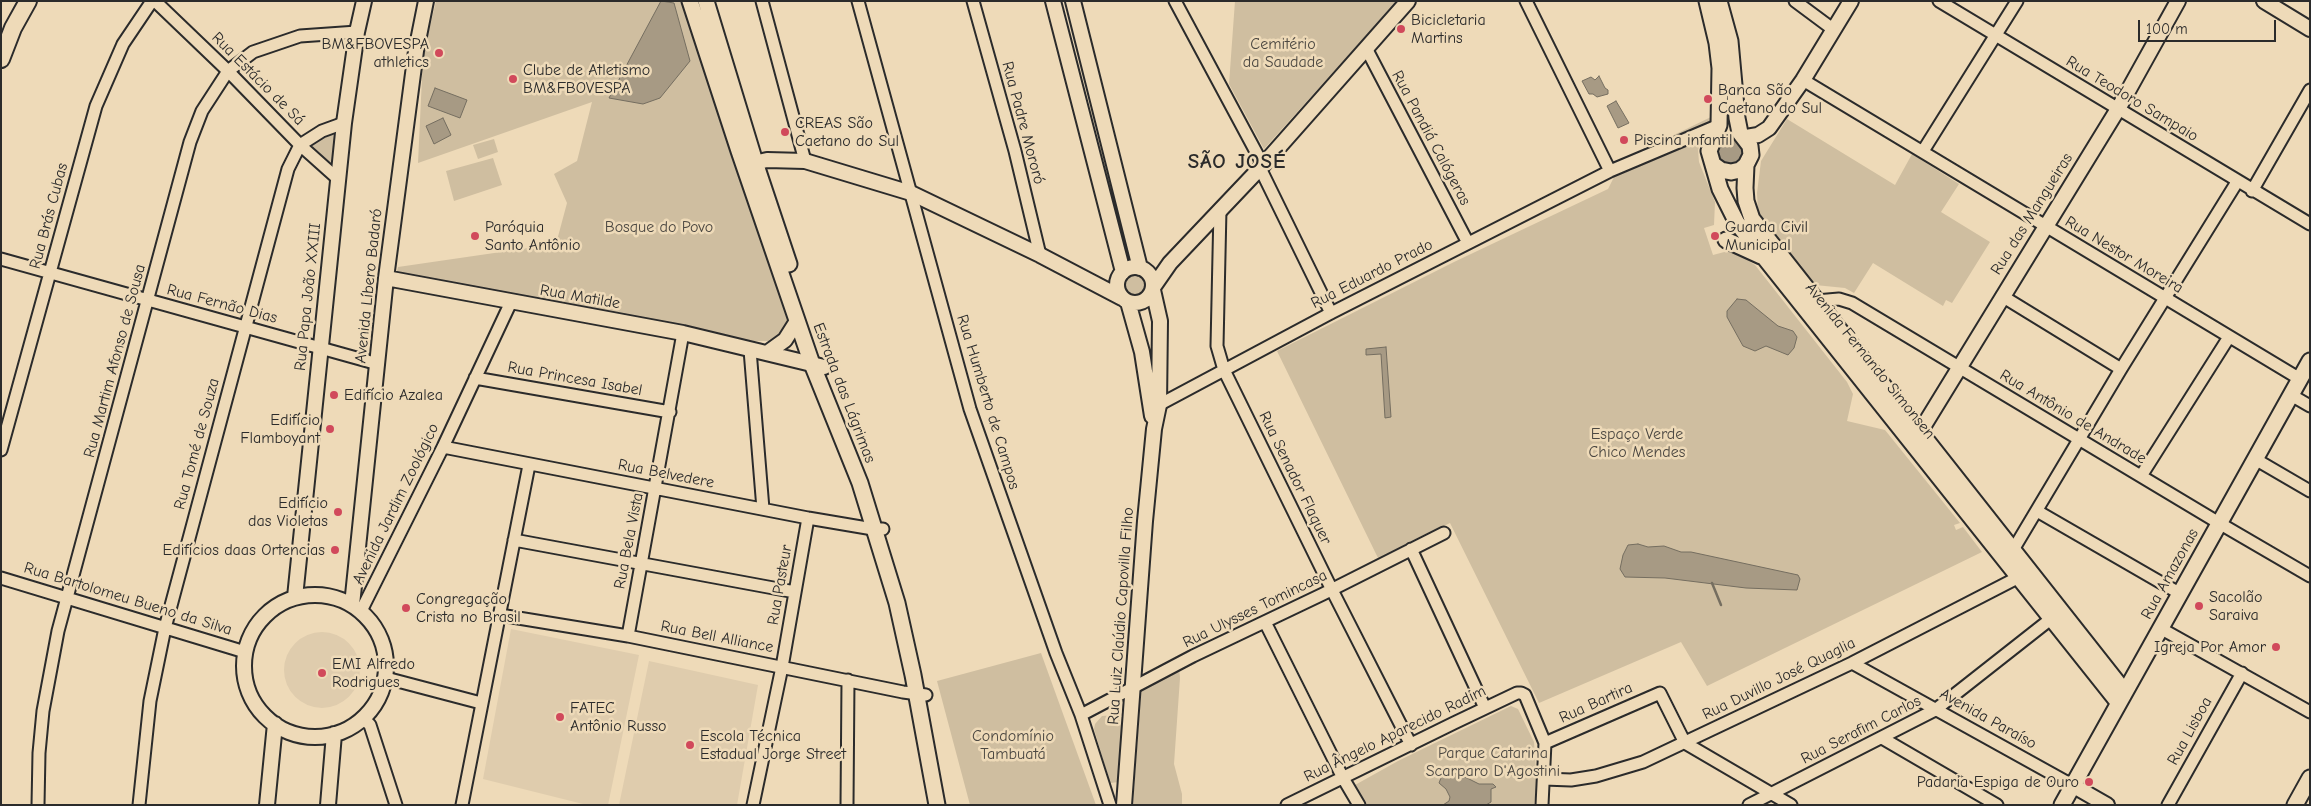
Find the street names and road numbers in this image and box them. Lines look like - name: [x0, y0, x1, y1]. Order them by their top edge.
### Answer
- street label: Rua Estácio de Sá: [207, 28, 309, 130]
- street label: Rua Teodoro Sampaio: [2062, 52, 2202, 146]
- street label: Rua Padre Mororó: [997, 59, 1049, 187]
- street label: Rua Pandiá Calógeras: [1387, 67, 1475, 209]
- street label: Rua das Mangueiras: [1987, 150, 2077, 278]
- street label: Rua Brás Cubas: [26, 161, 72, 271]
- street label: Avenida Líbero Badaró: [351, 208, 387, 364]
- street label: Rua Nestor Moreira: [2061, 212, 2187, 298]
- street label: Rua Papa João XXIII: [291, 222, 325, 372]
- street label: Rua Eduardo Prado: [1308, 235, 1436, 313]
- street label: Rua Martim Afonso de Sousa: [80, 262, 150, 460]
- street label: Avenida Fernando Simonsen: [1801, 279, 1939, 443]
- street label: Rua Fernão Dias: [165, 280, 279, 328]
- street label: Rua Matilde: [538, 280, 622, 314]
- street label: Rua Humberto de Campos: [952, 312, 1024, 492]
- street label: Estrada das Lágrimas: [808, 320, 880, 466]
- street label: Rua Princesa Isabel: [506, 358, 644, 400]
- street label: Rua Antônio de Andrade: [1996, 366, 2150, 468]
- street label: Rua Tomé de Souza: [170, 376, 224, 512]
- street label: Rua Senador Flaquer: [1254, 408, 1336, 548]
- street label: Avenida Jardim Zoológico: [349, 420, 443, 588]
- street label: Rua Belvedere: [616, 455, 716, 493]
- street label: Rua Bela Vista: [610, 491, 648, 591]
- street label: Rua Luiz Claúdio Capovilla Filho: [1104, 507, 1138, 725]
- street label: Rua Amazonas: [2137, 525, 2203, 623]
- street label: Rua Pasteur: [763, 543, 797, 627]
- street label: Rua Bartolomeu Bueno da Silva: [22, 558, 234, 640]
- street label: Rua Ulysses Tomincasa: [1180, 566, 1330, 652]
- street label: Rua Bell Alliance: [659, 617, 775, 657]
- street label: Rua Duvillo José Quaglia: [1699, 634, 1859, 724]
- street label: Rua Bartira: [1556, 678, 1636, 728]
- street label: Rua Ângelo Aparecido Radim: [1301, 682, 1489, 786]
- street label: Avenida Paraíso: [1936, 684, 2040, 754]
- street label: Rua Serafim Carlos: [1798, 691, 1924, 769]
- street label: Rua Lisboa: [2163, 694, 2217, 768]

